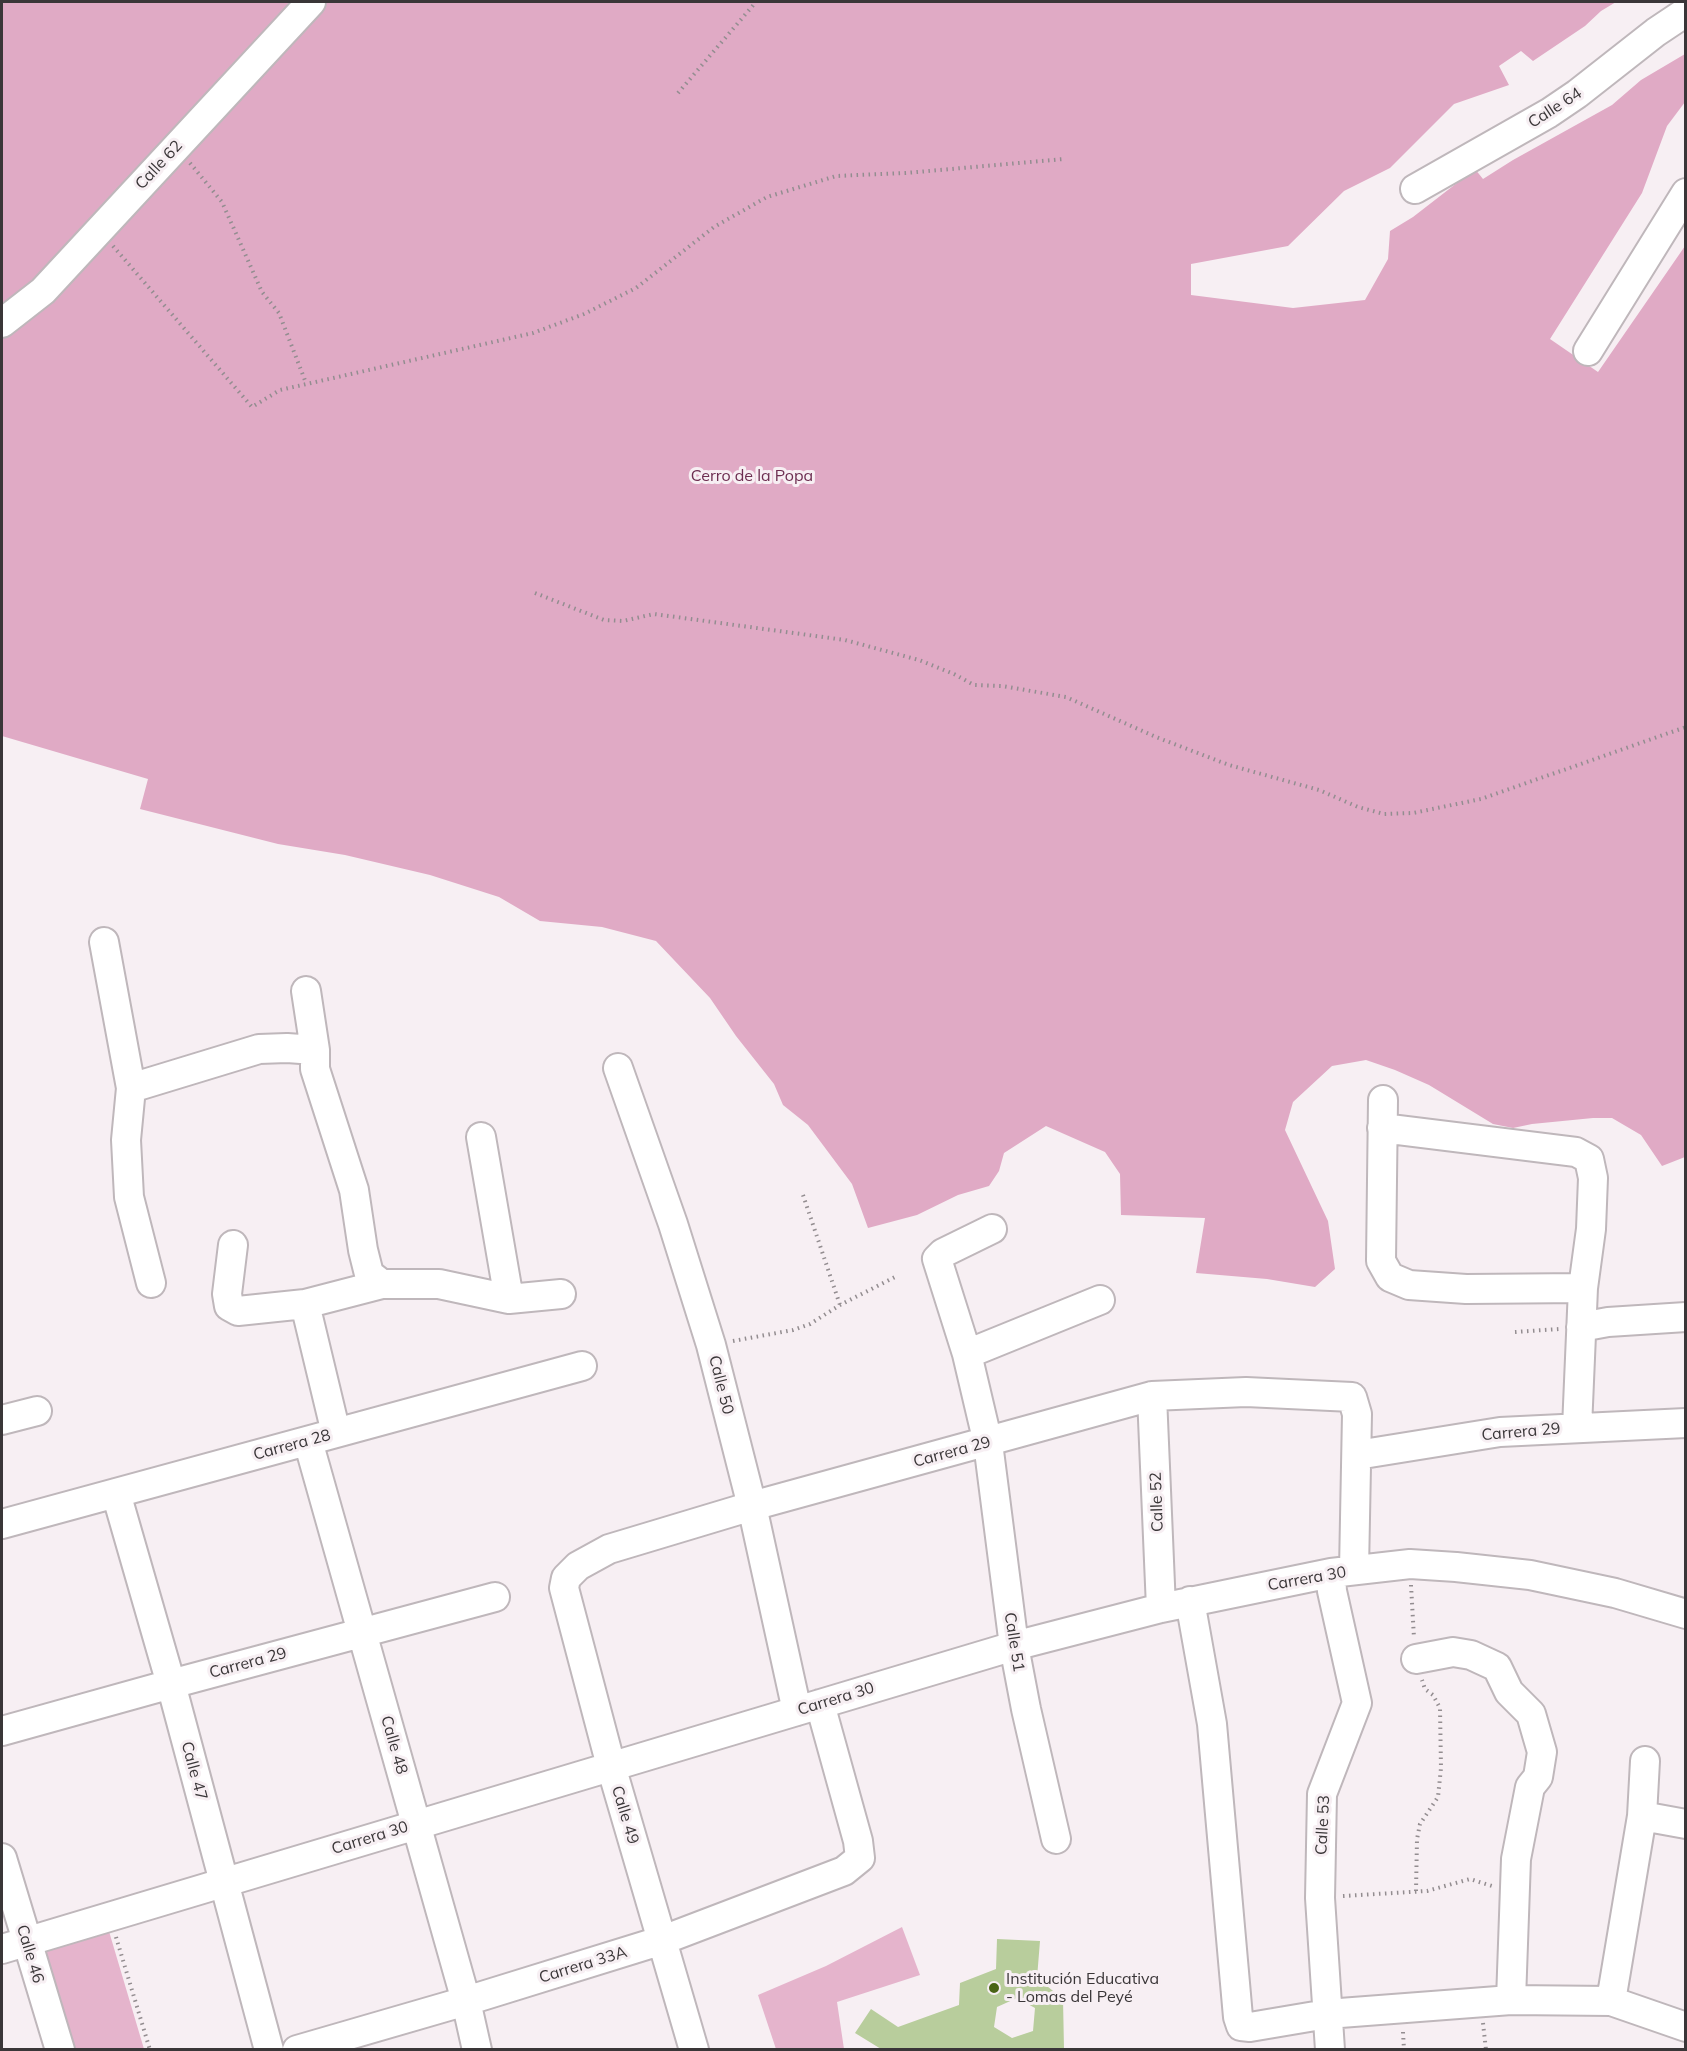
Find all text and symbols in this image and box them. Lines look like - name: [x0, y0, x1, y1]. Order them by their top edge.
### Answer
- street label: Calle 64: [1525, 84, 1585, 132]
- street label: Calle 62: [132, 137, 186, 193]
- park label: Cerro de la Popa: [691, 466, 813, 486]
- street label: Calle 50: [704, 1354, 738, 1416]
- street label: Carrera 29: [1481, 1419, 1561, 1445]
- street label: Carrera 28: [251, 1425, 333, 1465]
- street label: Carrera 29: [911, 1432, 993, 1472]
- street label: Calle 52: [1146, 1472, 1168, 1532]
- street label: Carrera 30: [1266, 1563, 1348, 1595]
- street label: Calle 51: [1000, 1611, 1028, 1673]
- street label: Carrera 29: [207, 1643, 289, 1683]
- street label: Carrera 30: [795, 1678, 877, 1720]
- street label: Calle 48: [377, 1714, 411, 1776]
- street label: Calle 47: [177, 1740, 211, 1802]
- street label: Calle 49: [607, 1784, 643, 1846]
- street label: Calle 53: [1312, 1795, 1334, 1855]
- street label: Carrera 30: [329, 1817, 411, 1859]
- street label: Calle 46: [12, 1923, 48, 1985]
- street label: Carrera 33A: [537, 1943, 629, 1987]
- place label: Institución Educativa - Lomas del Peyé: [1006, 1969, 1159, 2007]
- marker: Institución Educativa - Lomas del Peyé: [987, 1981, 1001, 1995]

